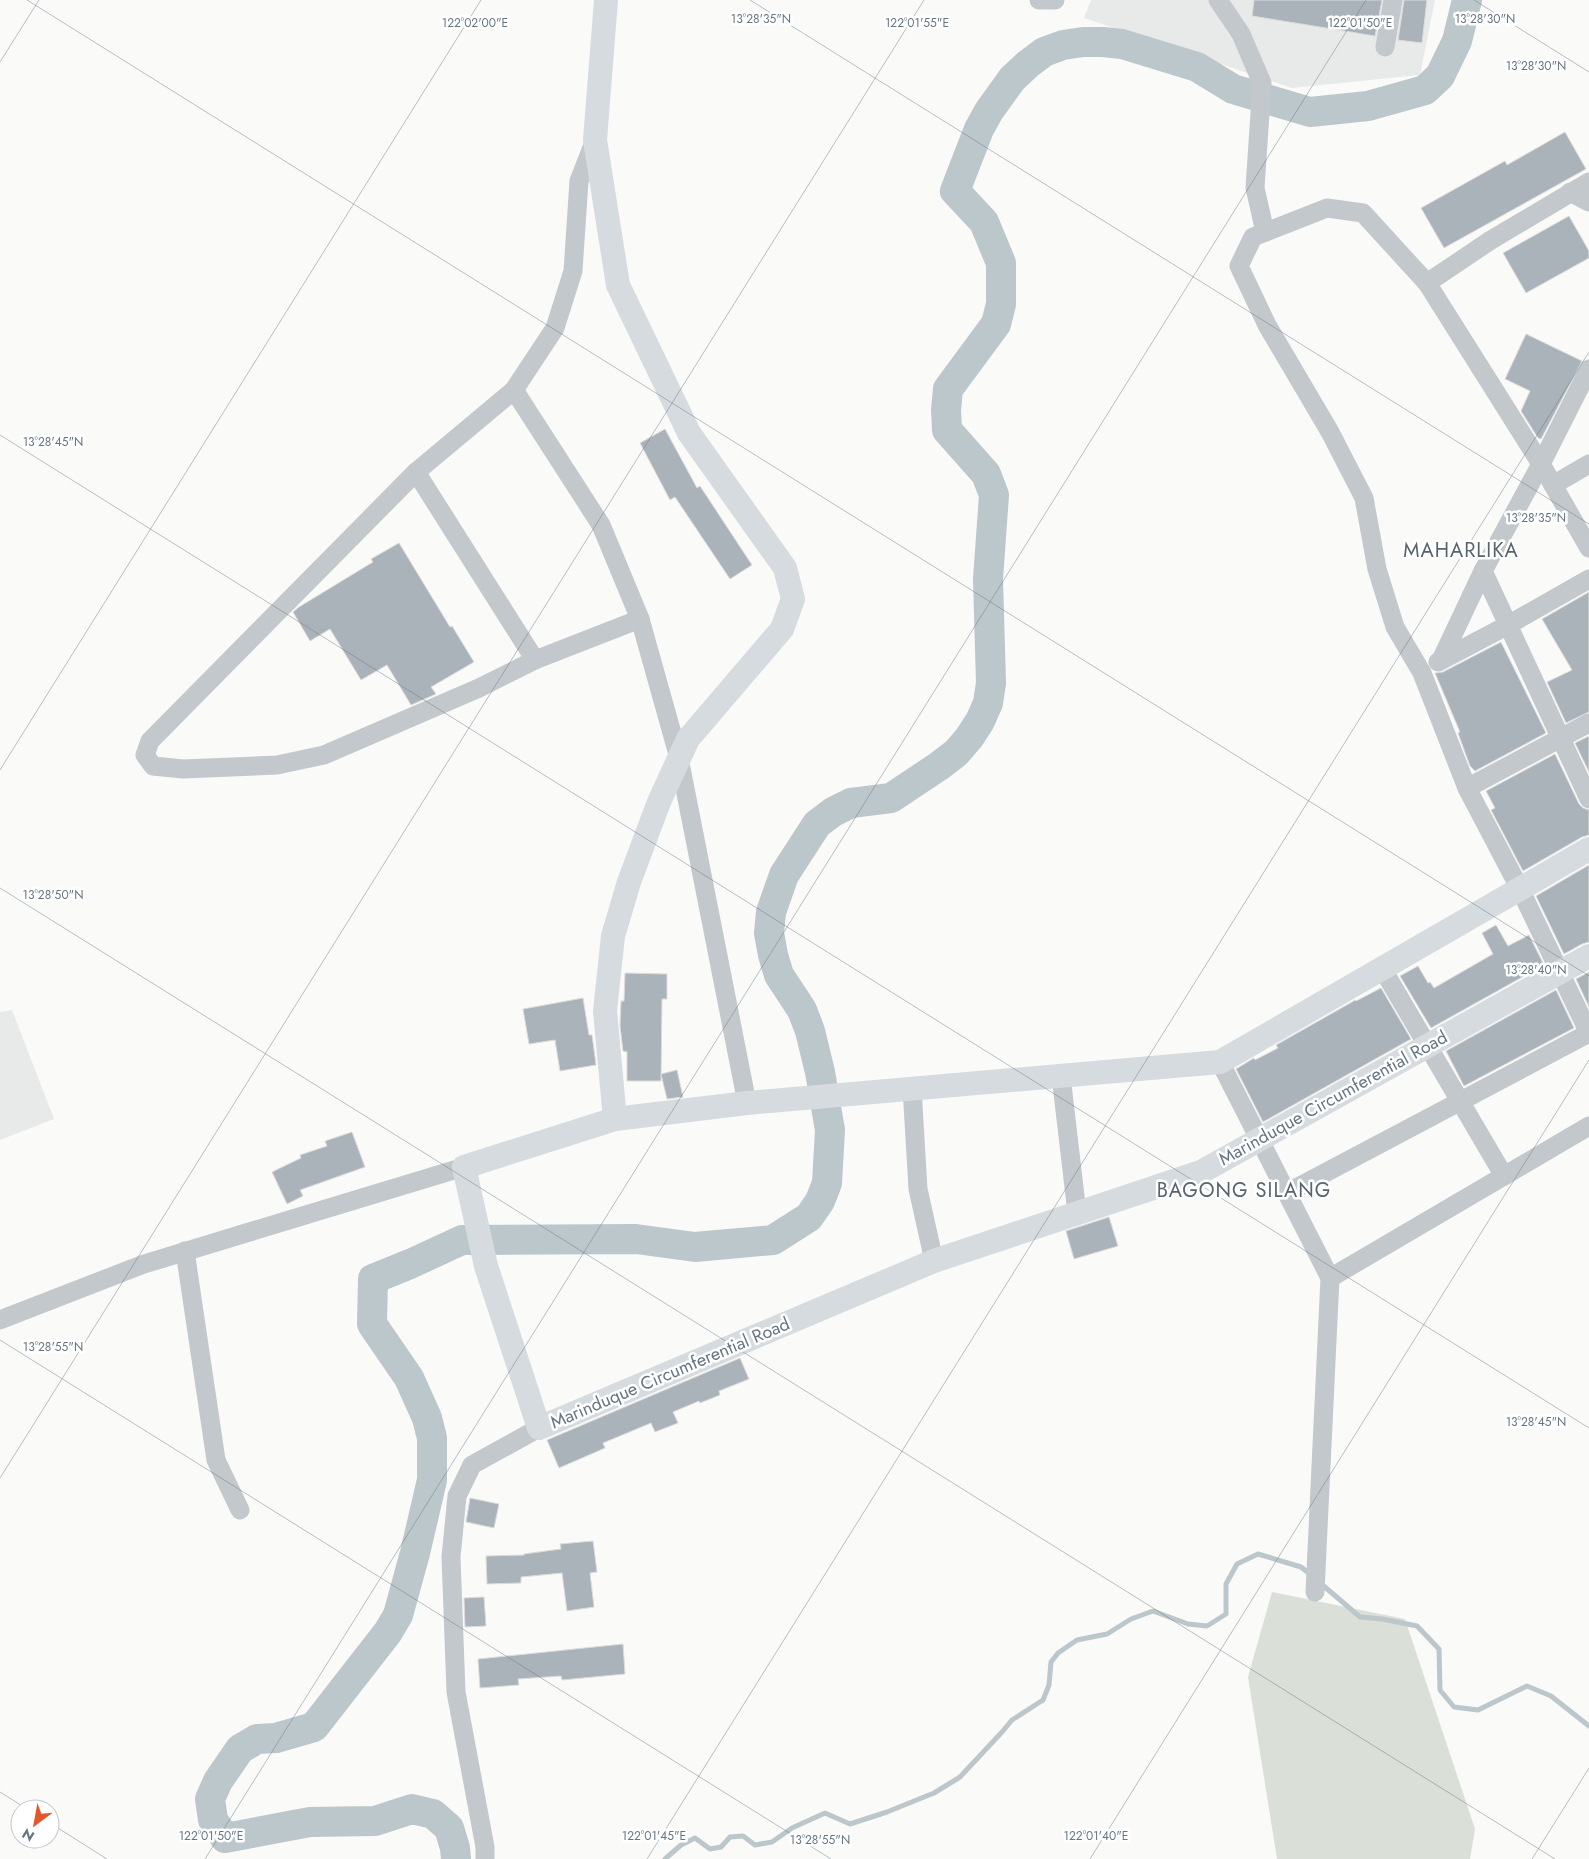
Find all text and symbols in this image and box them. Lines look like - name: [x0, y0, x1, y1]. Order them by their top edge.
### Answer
- text: 13°28'35"N: [731, 10, 791, 28]
- text: 13°28'30"N: [1455, 10, 1515, 28]
- text: 122°02'00"E: [442, 14, 508, 32]
- text: 122°01'55"E: [885, 14, 949, 32]
- text: 122°01'50"E: [1328, 14, 1392, 32]
- text: 13°28'30"N: [1506, 57, 1566, 75]
- text: 13°28'45"N: [23, 433, 83, 451]
- text: 13°28'35"N: [1506, 509, 1566, 527]
- district label: MAHARLIKA: [1403, 536, 1519, 565]
- text: 13°28'50"N: [23, 886, 83, 904]
- text: 13°28'40"N: [1505, 961, 1567, 979]
- street label: Marinduque Circumferential Road: [1214, 1024, 1452, 1172]
- district label: BAGONG SILANG: [1157, 1176, 1331, 1205]
- street label: Marinduque Circumferential Road: [546, 1311, 794, 1435]
- text: 13°28'55"N: [23, 1338, 83, 1356]
- text: 13°28'45"N: [1506, 1413, 1566, 1431]
- north arrow: [10, 1799, 60, 1849]
- text: N: [18, 1824, 38, 1846]
- text: 122°01'50"E: [179, 1827, 243, 1845]
- text: 122°01'45"E: [622, 1827, 686, 1845]
- text: 122°01'40"E: [1064, 1827, 1128, 1845]
- text: 13°28'55"N: [790, 1831, 850, 1849]

